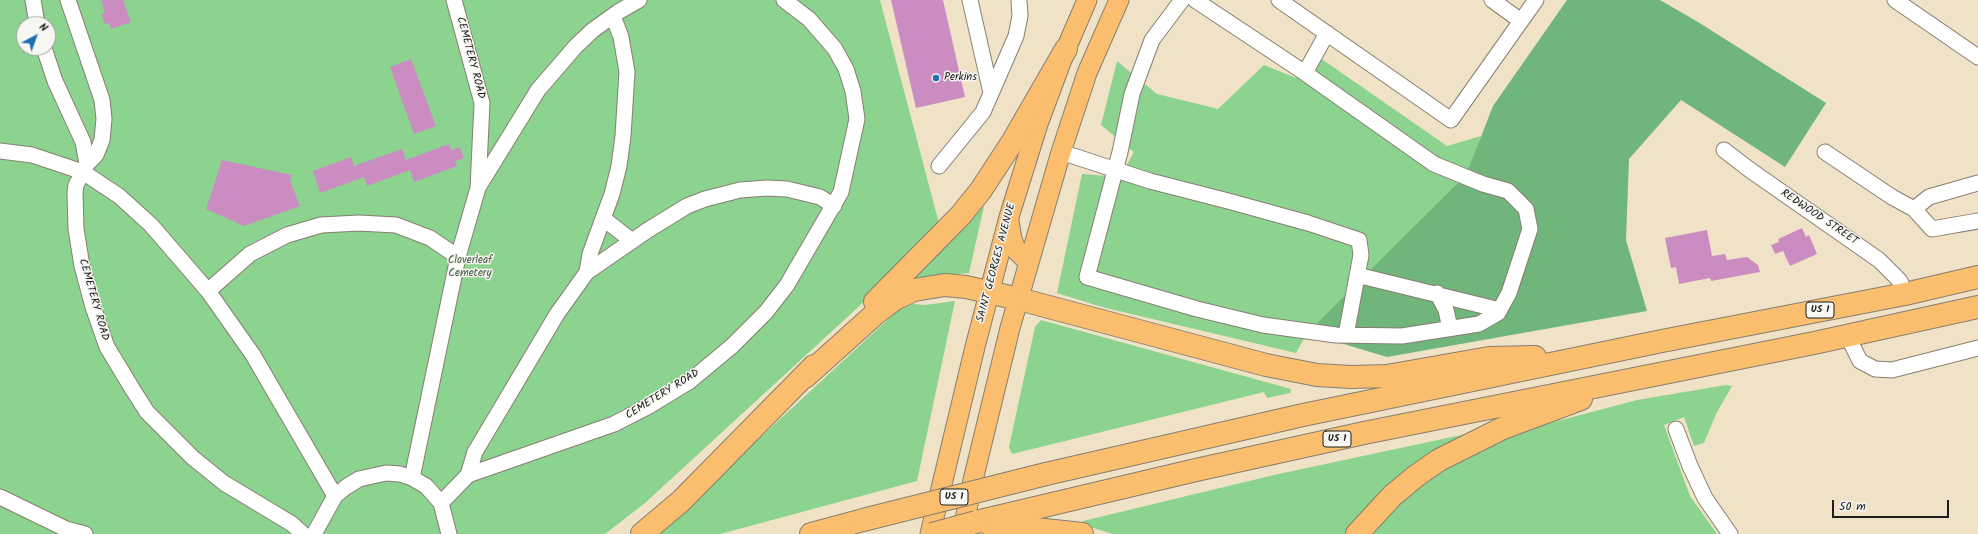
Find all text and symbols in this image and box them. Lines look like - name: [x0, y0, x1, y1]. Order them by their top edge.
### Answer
- street label: CEMETERY ROAD: [453, 15, 487, 101]
- north arrow: [16, 16, 56, 56]
- text: N: [35, 19, 52, 37]
- place label: Perkins: [944, 71, 977, 85]
- marker: Perkins: [931, 73, 941, 83]
- street label: REDWOOD STREET: [1778, 187, 1860, 249]
- street label: SAINT GEORGES AVENUE: [975, 202, 1019, 324]
- park label: Cloverleaf Cemetery: [448, 254, 492, 280]
- street label: CEMETERY ROAD: [75, 258, 111, 342]
- road number: US 1: [1806, 302, 1834, 318]
- street label: CEMETERY ROAD: [624, 367, 702, 423]
- road number: US 1: [1323, 431, 1351, 447]
- road number: US 1: [940, 489, 968, 505]
- scale bar: [1834, 492, 1951, 518]
- text: 50 m: [1839, 497, 1866, 516]

